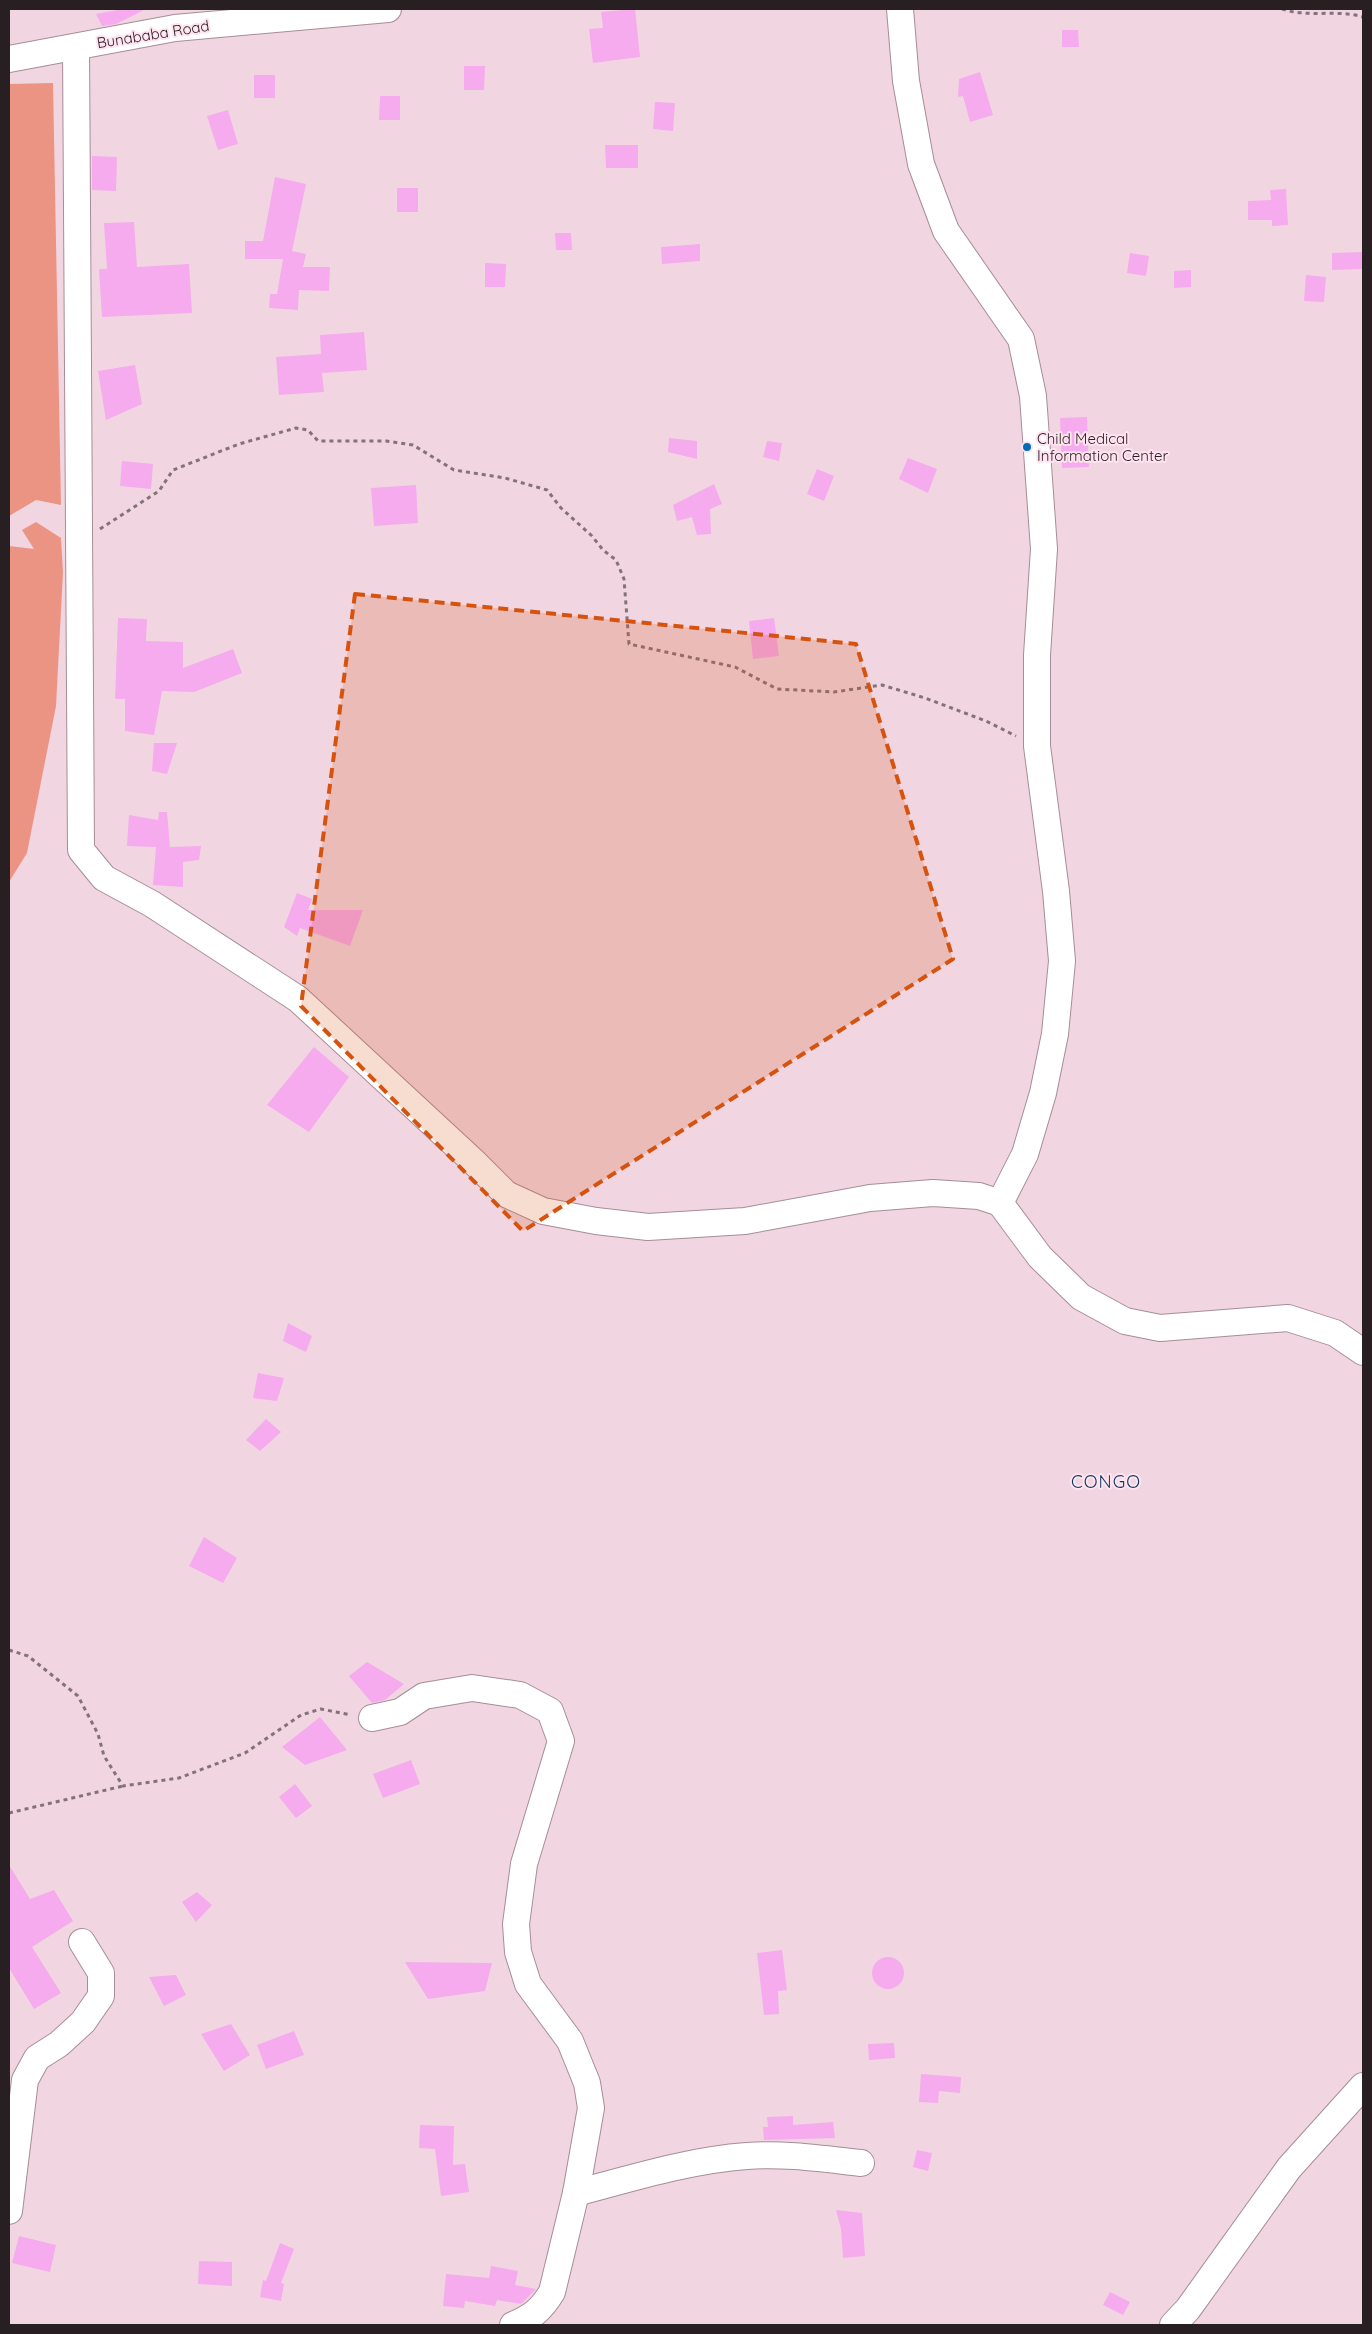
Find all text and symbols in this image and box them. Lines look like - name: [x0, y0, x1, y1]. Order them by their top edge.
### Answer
- street label: Bunababa Road: [95, 16, 211, 52]
- place label: Child Medical Information Center: [1037, 429, 1168, 465]
- marker: Child Medical Information Center: [1021, 441, 1033, 453]
- district label: CONGO: [1071, 1470, 1141, 1493]

